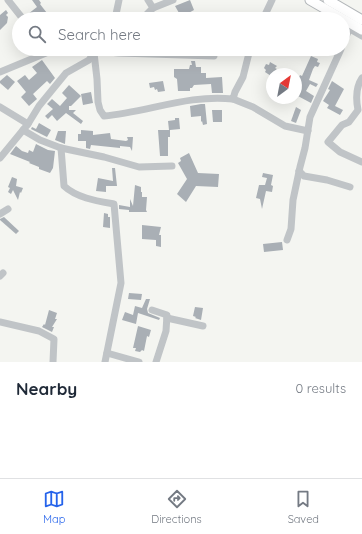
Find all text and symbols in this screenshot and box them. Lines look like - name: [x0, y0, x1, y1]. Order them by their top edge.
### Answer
- search box: [12, 12, 350, 56]
- icon: search: [26, 23, 48, 45]
- text: Search here: [58, 25, 141, 44]
- north arrow: [266, 68, 302, 104]
- text: Nearby: [16, 378, 77, 399]
- text: 0 results: [295, 380, 346, 396]
- tab: Map: [43, 488, 65, 526]
- tab: Directions: [151, 488, 202, 526]
- tab: Saved: [288, 488, 319, 526]

